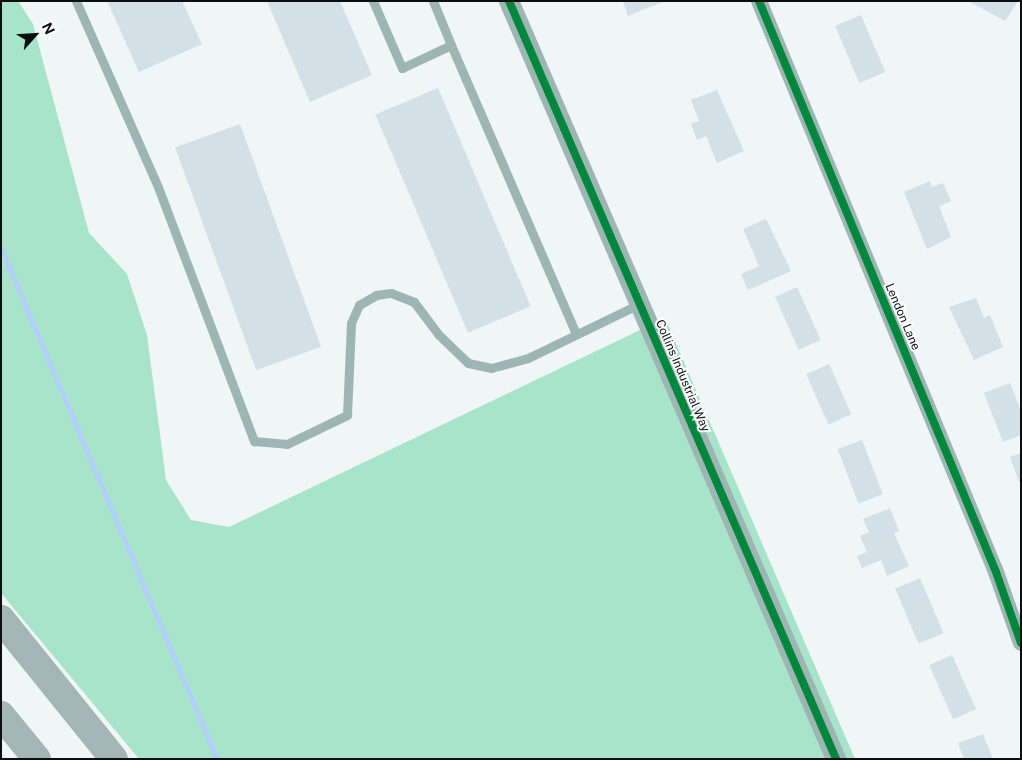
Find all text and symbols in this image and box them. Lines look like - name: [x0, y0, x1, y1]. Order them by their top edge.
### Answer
- north arrow: [10, 10, 60, 60]
- text: N: [39, 20, 58, 37]
- street label: Lendon Lane: [881, 281, 923, 353]
- street label: Collins Industrial Way: [652, 318, 712, 434]

